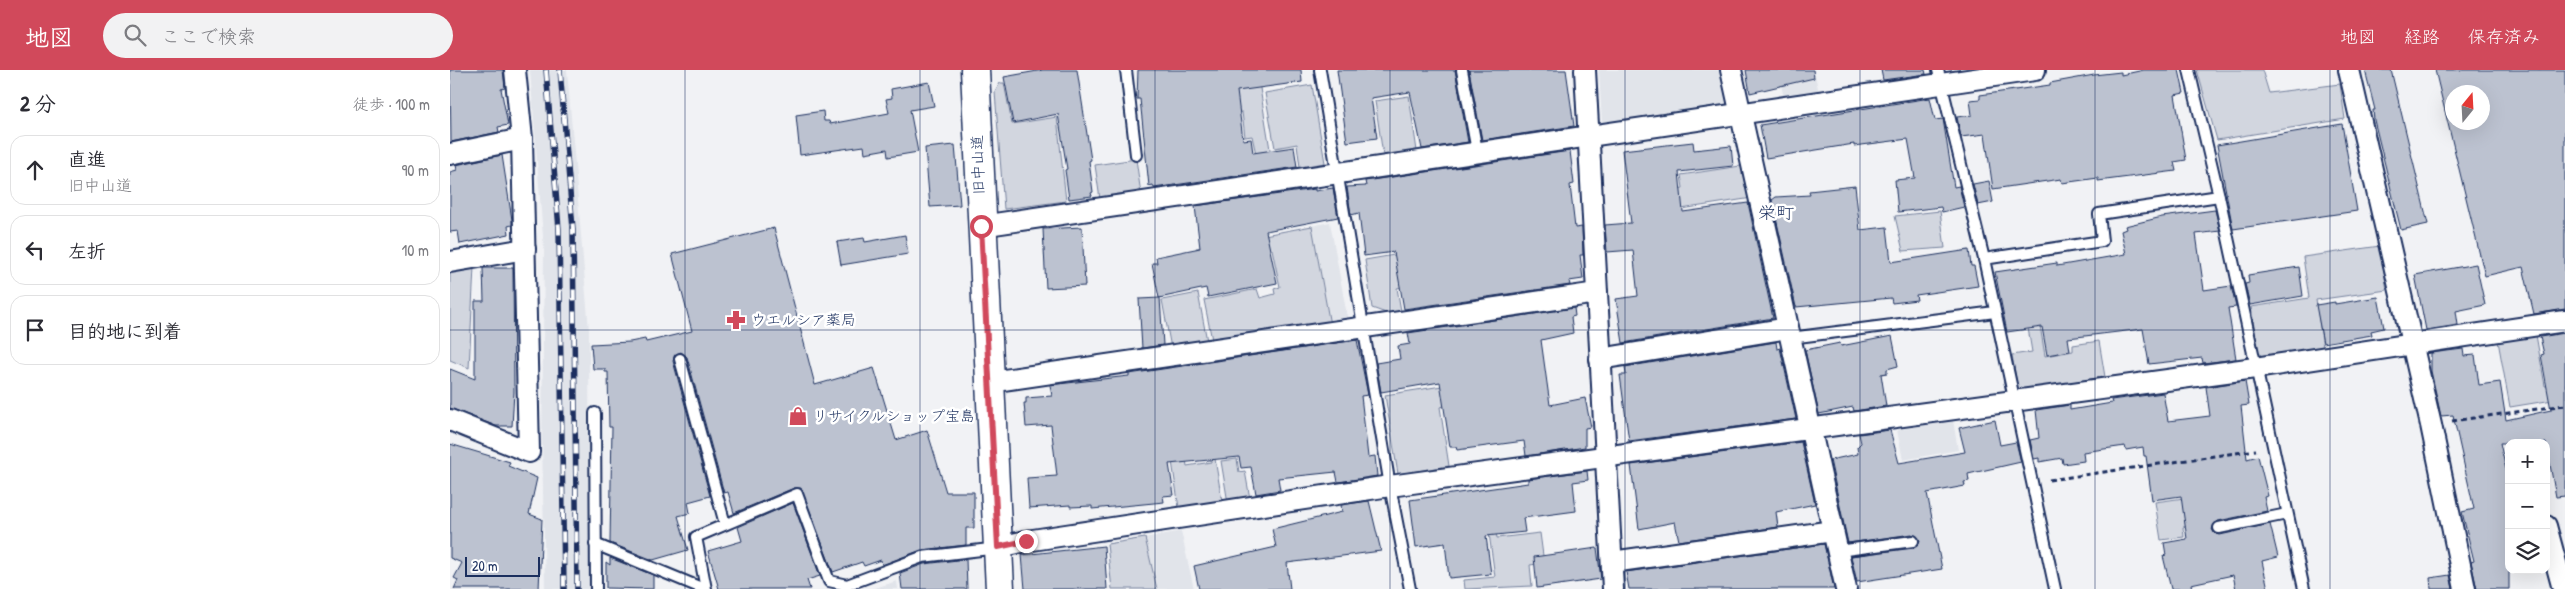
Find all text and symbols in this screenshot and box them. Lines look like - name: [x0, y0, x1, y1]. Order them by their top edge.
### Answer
- search box: [103, 13, 453, 58]
- text: 地図: [25, 21, 73, 53]
- icon: search: [121, 21, 149, 49]
- text: ここで検索: [161, 23, 256, 49]
- text: 地図: [2340, 24, 2376, 49]
- text: 経路: [2404, 24, 2440, 49]
- text: 保存済み: [2468, 24, 2540, 49]
- north arrow: [2445, 85, 2490, 130]
- text: 2 分: [20, 89, 56, 118]
- text: 徒歩 · 100 m: [353, 93, 430, 115]
- street label: 旧中山道: [966, 135, 989, 195]
- text: 直進: [68, 146, 106, 172]
- icon: ahead: [21, 156, 49, 184]
- text: 90 m: [401, 159, 429, 181]
- text: 旧中山道: [68, 174, 132, 196]
- district label: 栄町: [1758, 200, 1794, 225]
- route start: [970, 215, 993, 238]
- icon: left: [21, 236, 49, 264]
- text: 左折: [68, 238, 106, 264]
- text: 10 m: [401, 239, 429, 261]
- pharmacy icon: ウエルシア薬局: [725, 309, 747, 331]
- place label: ウエルシア薬局: [751, 309, 856, 330]
- icon: arrive: [21, 316, 49, 344]
- text: 目的地に到着: [68, 318, 182, 344]
- shop icon: リサイクルショップ宝島: [787, 405, 809, 427]
- place label: リサイクルショップ宝島: [813, 405, 975, 426]
- map controls: [2505, 439, 2550, 574]
- button: +: [2505, 439, 2550, 484]
- button: −: [2505, 484, 2550, 529]
- button: layers: [2505, 529, 2550, 574]
- route end: [1015, 530, 1038, 553]
- scale bar: [465, 554, 540, 577]
- text: 20 m: [472, 556, 498, 575]

